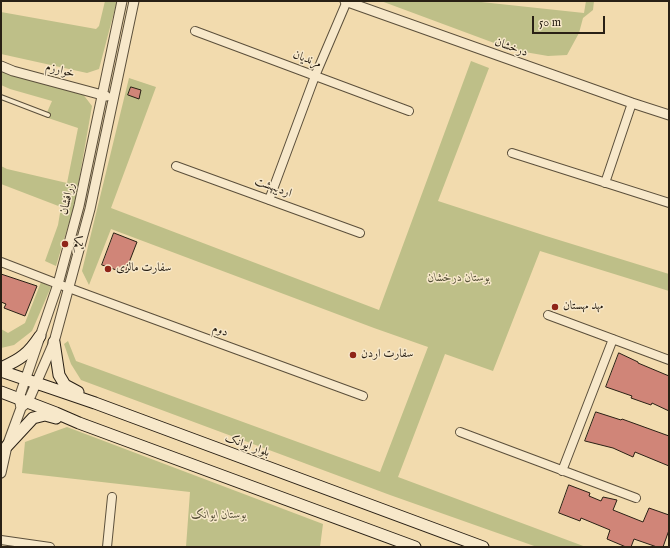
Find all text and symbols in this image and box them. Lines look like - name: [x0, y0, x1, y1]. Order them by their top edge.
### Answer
- scale bar: [534, 8, 607, 34]
- text: 50 m: [539, 15, 561, 30]
- street label: درخشان: [492, 35, 530, 61]
- street label: مرنديان: [291, 48, 323, 72]
- street label: خوارزم: [44, 60, 76, 82]
- street label: اردیبهشت: [252, 175, 294, 201]
- street label: زرافشان: [57, 182, 79, 216]
- place label: یکم: [73, 237, 84, 251]
- marker: یکم: [60, 239, 70, 249]
- place label: سفارت مالزی: [116, 262, 171, 276]
- marker: سفارت مالزی: [103, 264, 113, 274]
- park label: بوستان درخشان: [428, 272, 490, 286]
- place label: مهد مهستان: [563, 300, 603, 314]
- marker: مهد مهستان: [550, 302, 560, 312]
- street label: دوم: [210, 322, 230, 340]
- place label: سفارت اردن: [361, 348, 413, 362]
- marker: سفارت اردن: [348, 350, 358, 360]
- street label: بلوار ایوانک: [223, 431, 271, 461]
- park label: بوستان ایوانک: [191, 509, 247, 523]

